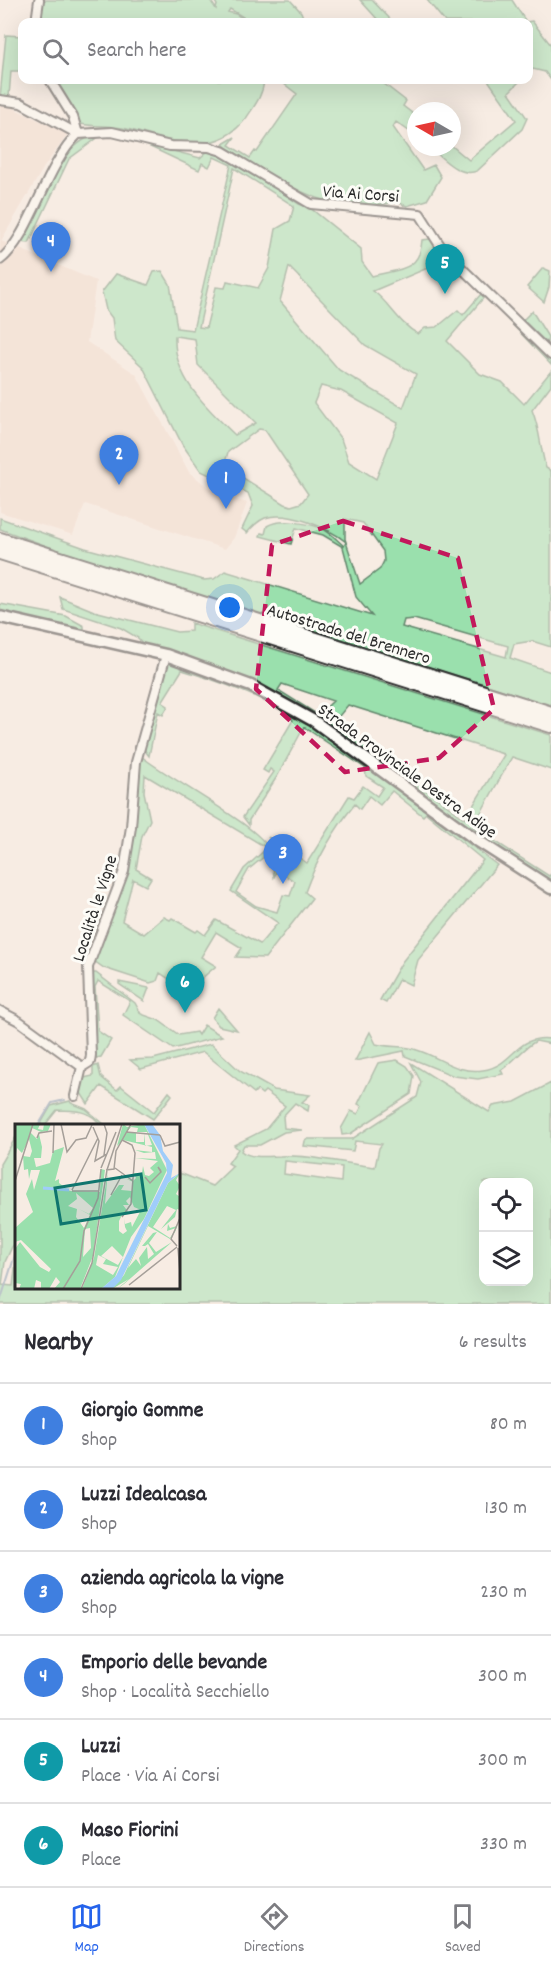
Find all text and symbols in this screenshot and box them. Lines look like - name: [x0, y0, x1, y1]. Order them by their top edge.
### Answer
- search box: [18, 18, 533, 84]
- icon: search: [39, 35, 72, 68]
- text: Search here: [87, 36, 186, 67]
- north arrow: [407, 102, 461, 156]
- street label: Via Ai Corsi: [322, 180, 400, 211]
- pin: 4: [32, 222, 70, 272]
- pin: 5: [426, 244, 464, 294]
- pin: 2: [100, 436, 138, 485]
- pin: 1: [206, 460, 246, 509]
- your location: [215, 593, 244, 622]
- street label: Autostrada del Brennero: [263, 599, 433, 672]
- street label: Strada Provinciale Destra Adige: [312, 698, 501, 846]
- pin: 3: [264, 834, 302, 884]
- street label: Località le Vigne: [67, 852, 125, 965]
- pin: 6: [166, 964, 204, 1013]
- inset map: [15, 1124, 180, 1289]
- map controls: [479, 1178, 533, 1286]
- button: locate: [479, 1178, 533, 1232]
- button: layers: [479, 1232, 533, 1286]
- text: Nearby: [24, 1325, 92, 1362]
- text: 6 results: [459, 1329, 527, 1357]
- text: Giorgio Gomme: [81, 1396, 203, 1427]
- text: 1: [41, 1411, 46, 1439]
- text: 80 m: [490, 1411, 527, 1439]
- text: Shop: [81, 1427, 117, 1455]
- text: Luzzi Idealcasa: [81, 1480, 206, 1511]
- text: 2: [39, 1495, 48, 1523]
- text: 130 m: [485, 1495, 527, 1523]
- text: Shop: [81, 1511, 117, 1539]
- text: azienda agricola la vigne: [81, 1564, 284, 1595]
- text: 3: [39, 1579, 48, 1607]
- text: 230 m: [480, 1579, 527, 1607]
- text: Shop: [81, 1595, 117, 1623]
- text: Emporio delle bevande: [81, 1648, 267, 1679]
- text: 4: [39, 1663, 48, 1691]
- text: 300 m: [478, 1663, 527, 1691]
- text: Shop · Località Secchiello: [81, 1679, 269, 1707]
- text: Luzzi: [81, 1732, 120, 1763]
- text: 5: [39, 1747, 48, 1775]
- text: 300 m: [478, 1747, 527, 1775]
- text: Place · Via Ai Corsi: [81, 1763, 219, 1791]
- text: Maso Fiorini: [81, 1816, 178, 1847]
- text: 6: [39, 1831, 48, 1859]
- text: 330 m: [480, 1831, 527, 1859]
- text: Place: [81, 1847, 121, 1875]
- tab: Map: [70, 1900, 103, 1959]
- tab: Directions: [244, 1900, 304, 1959]
- tab: Saved: [445, 1900, 481, 1959]

